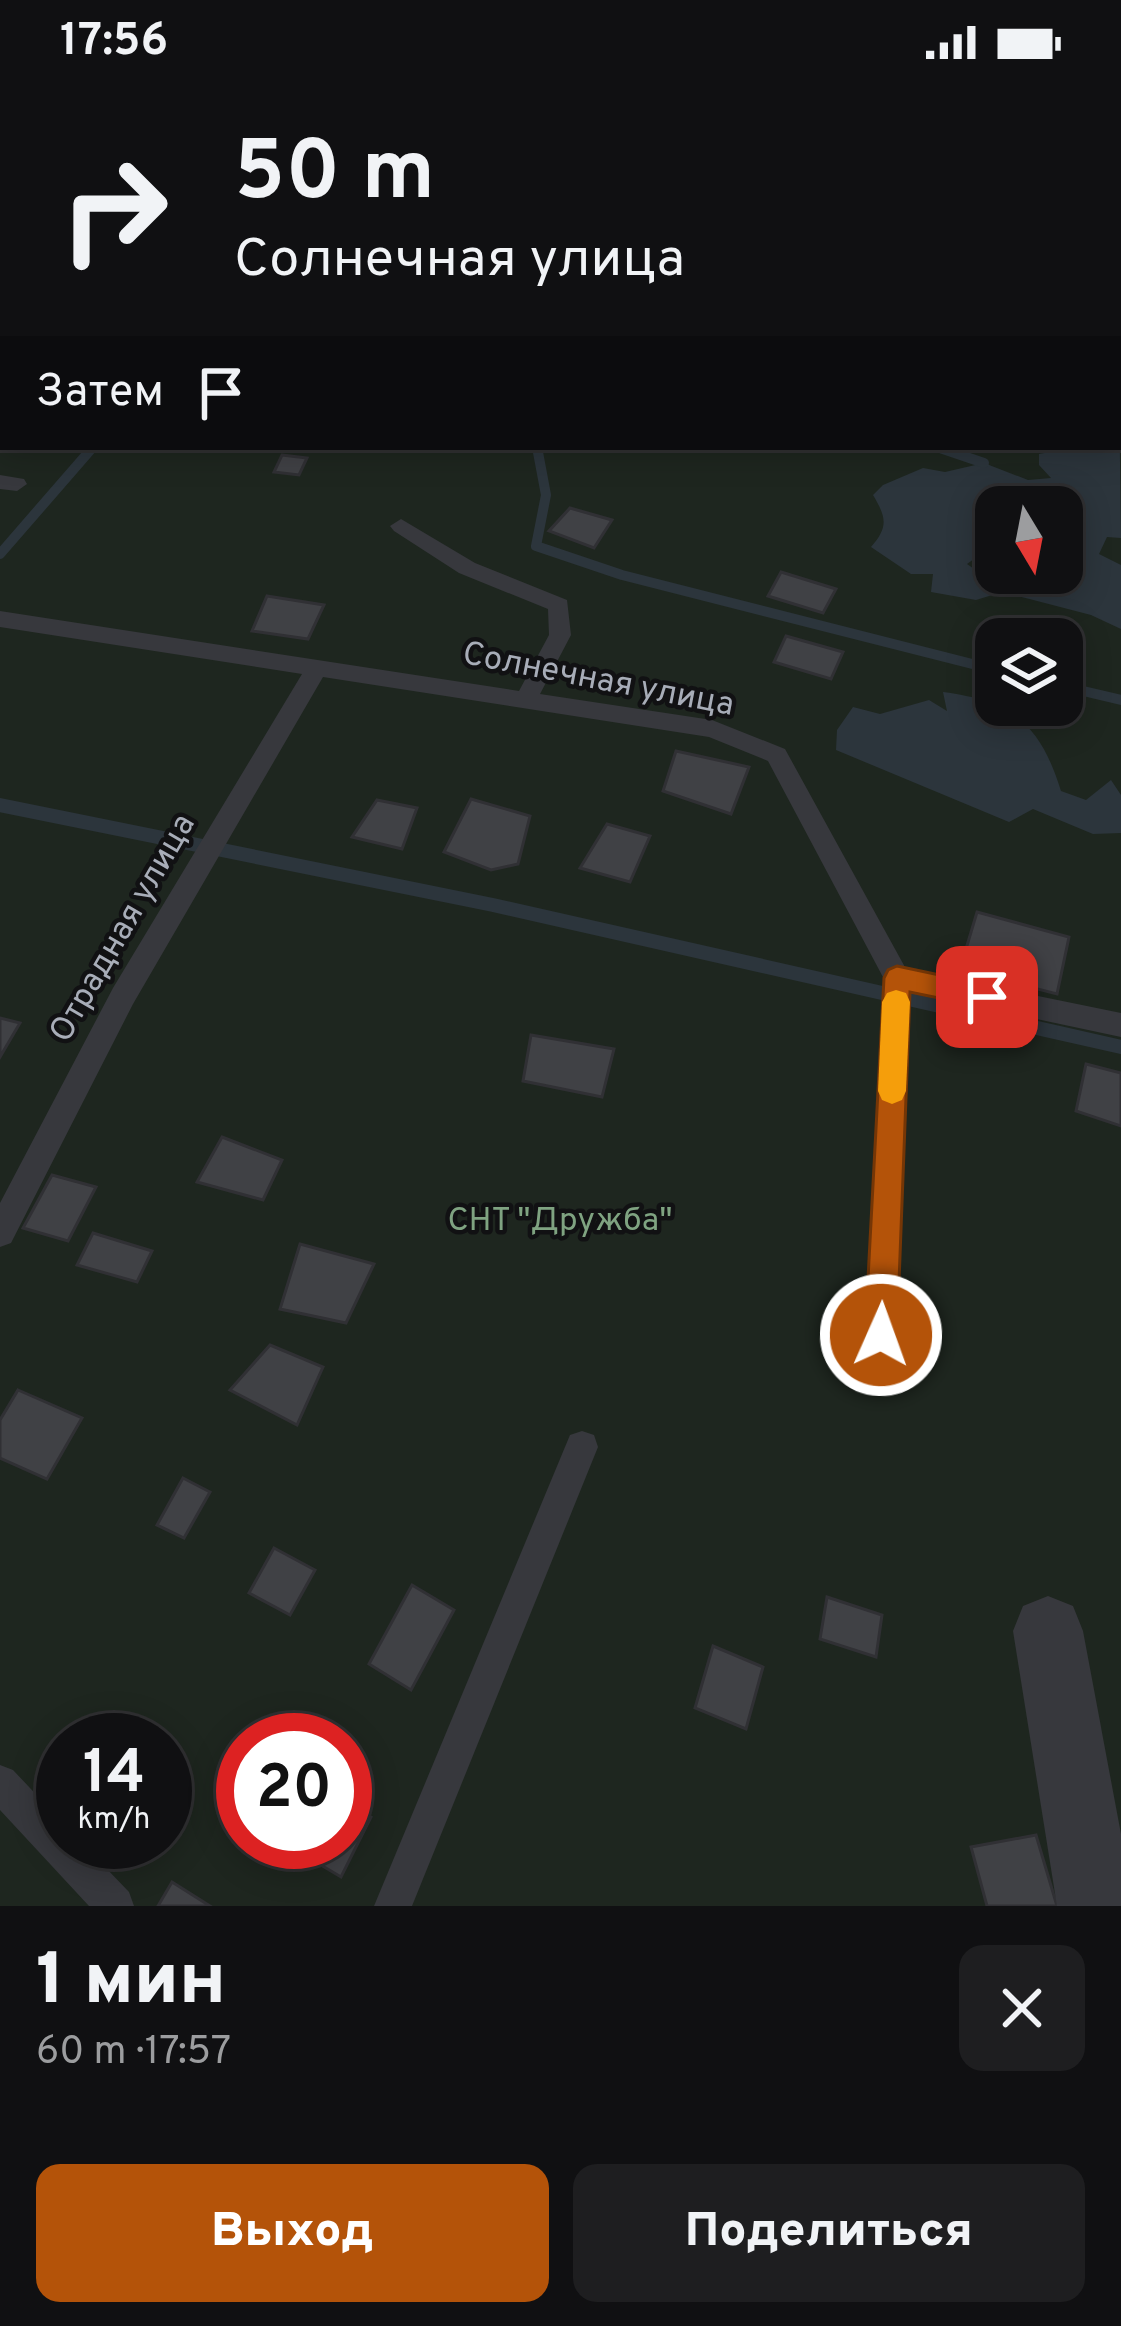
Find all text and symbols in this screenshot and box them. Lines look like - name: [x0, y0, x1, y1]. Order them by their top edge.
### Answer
- text: 17:56: [60, 14, 168, 71]
- text: 50 m: [234, 123, 435, 229]
- icon: right: [36, 132, 192, 288]
- text: Солнечная улица: [234, 227, 685, 296]
- icon: arrive: [188, 360, 254, 426]
- text: Затем: [36, 365, 164, 422]
- north arrow: [975, 486, 1083, 594]
- map controls: [975, 486, 1083, 726]
- button: layers: [975, 618, 1083, 726]
- street label: Солнечная улица: [459, 634, 737, 728]
- street label: Отрадная улица: [42, 807, 206, 1051]
- pin: [936, 946, 1038, 1048]
- icon: arrive: [954, 964, 1020, 1030]
- park label: СНТ "Дружба": [447, 1201, 673, 1243]
- position arrow: [818, 1272, 944, 1398]
- speed limit sign: 20: [216, 1713, 372, 1869]
- text: 14: [83, 1738, 145, 1814]
- text: km/h: [78, 1802, 150, 1839]
- text: 1 мин: [36, 1938, 226, 2030]
- button: close: [959, 1945, 1085, 2071]
- text: 60 m · 17:57: [36, 2029, 231, 2078]
- button: Выход: [36, 2164, 549, 2302]
- button: Поделиться: [573, 2164, 1085, 2302]

